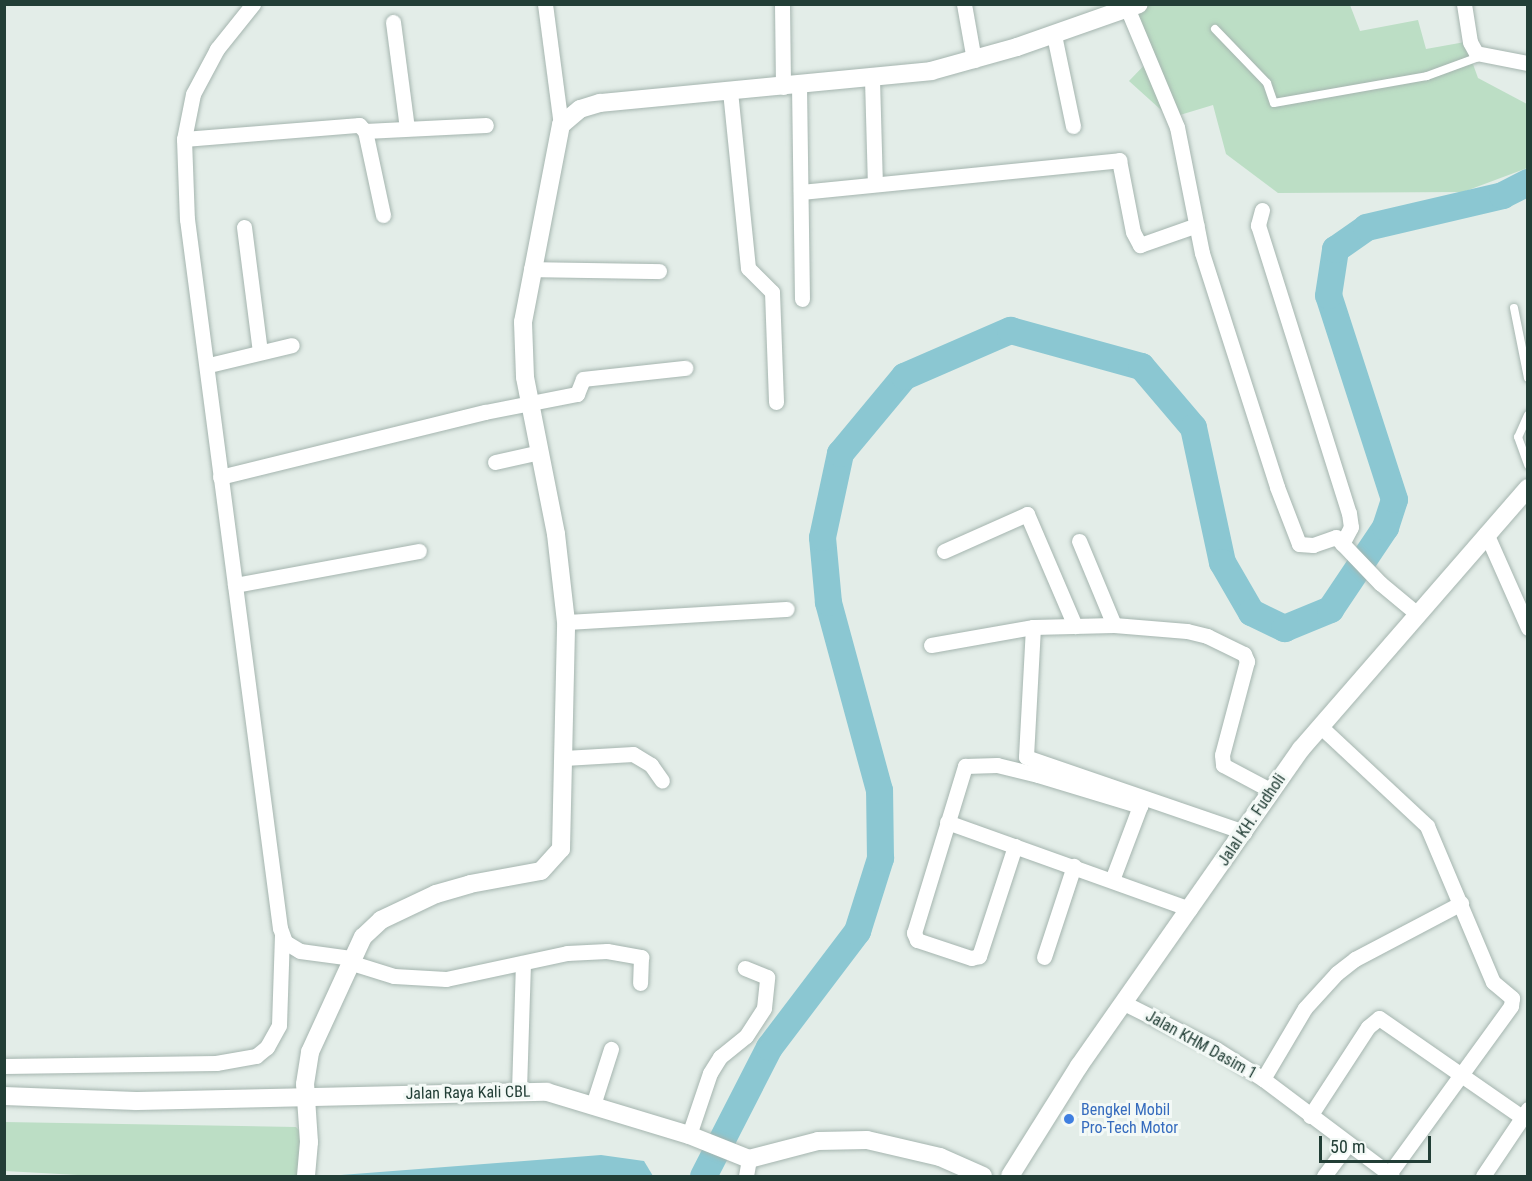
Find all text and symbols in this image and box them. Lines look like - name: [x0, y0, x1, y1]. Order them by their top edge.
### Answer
- street label: Jalal KH. Fudholi: [1214, 770, 1290, 870]
- street label: Jalan KHM Dasim 1: [1142, 1007, 1260, 1083]
- street label: Jalan Raya Kali CBL: [405, 1082, 531, 1104]
- place label: Bengkel Mobil Pro-Tech Motor: [1081, 1100, 1178, 1138]
- marker: Bengkel Mobil Pro-Tech Motor: [1062, 1112, 1076, 1126]
- scale bar: [1322, 1124, 1434, 1162]
- text: 50 m: [1330, 1136, 1365, 1157]

